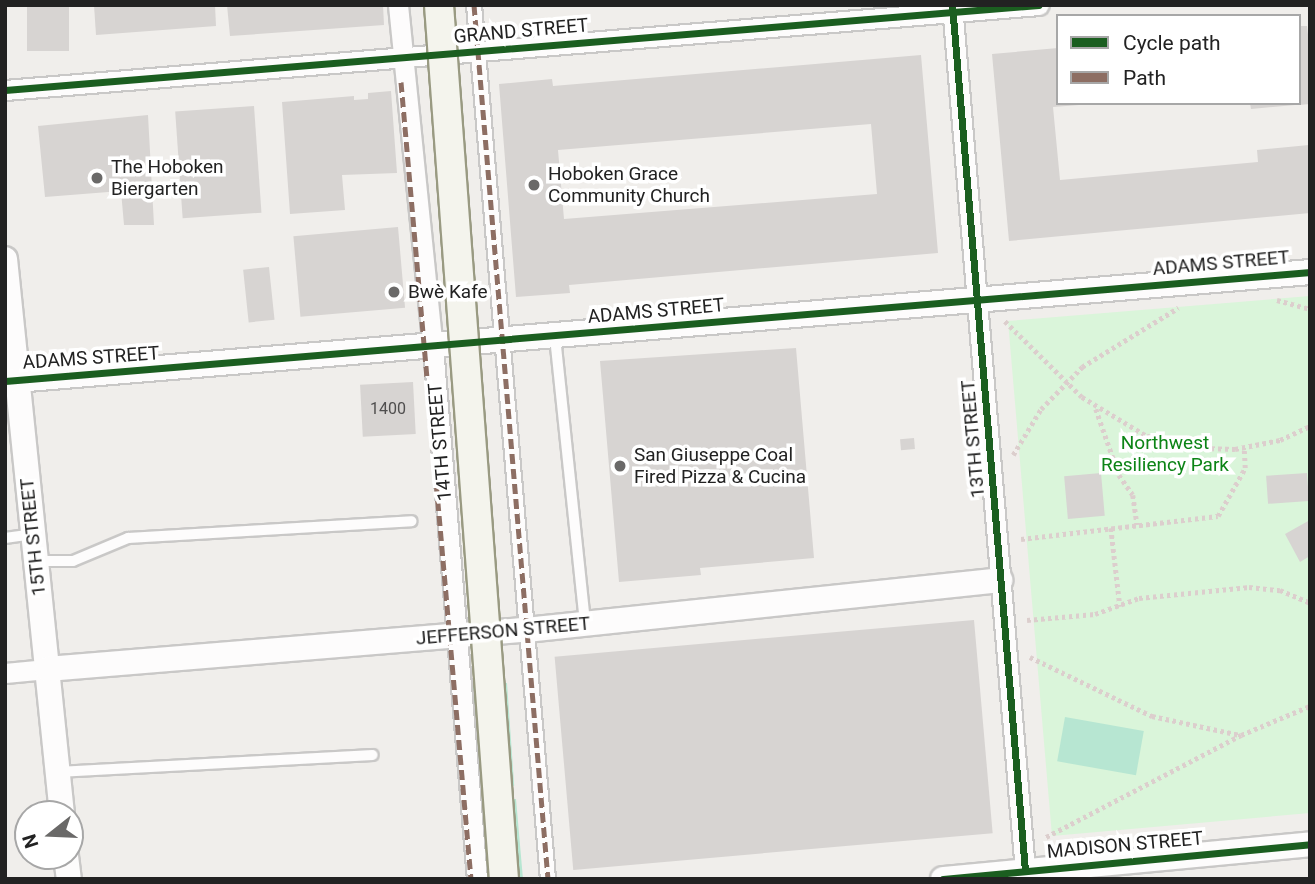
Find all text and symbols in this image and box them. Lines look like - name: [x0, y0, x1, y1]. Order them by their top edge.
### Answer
- street label: GRAND STREET: [453, 14, 589, 48]
- legend: [1056, 14, 1301, 105]
- text: Cycle path: [1123, 31, 1221, 55]
- text: Path: [1123, 66, 1166, 90]
- place label: The Hoboken Biergarten: [111, 156, 223, 200]
- place label: Hoboken Grace Community Church: [548, 163, 710, 207]
- marker: The Hoboken Biergarten: [89, 170, 105, 186]
- marker: Hoboken Grace Community Church: [526, 177, 542, 193]
- street label: ADAMS STREET: [1152, 246, 1290, 280]
- place label: Bwè Kafe: [408, 281, 488, 303]
- marker: Bwè Kafe: [386, 284, 402, 300]
- street label: ADAMS STREET: [587, 294, 725, 328]
- street label: ADAMS STREET: [22, 342, 160, 374]
- street label: 13TH STREET: [956, 379, 990, 499]
- street label: 14TH STREET: [423, 382, 457, 502]
- house number: 1400: [370, 399, 406, 419]
- park label: Northwest Resiliency Park: [1101, 432, 1229, 476]
- place label: San Giuseppe Coal Fired Pizza & Cucina: [634, 444, 806, 488]
- marker: San Giuseppe Coal Fired Pizza & Cucina: [612, 458, 628, 474]
- street label: 15TH STREET: [15, 477, 51, 597]
- street label: JEFFERSON STREET: [415, 612, 591, 650]
- north arrow: [14, 800, 84, 870]
- street label: MADISON STREET: [1046, 827, 1204, 863]
- text: N: [17, 831, 43, 851]

